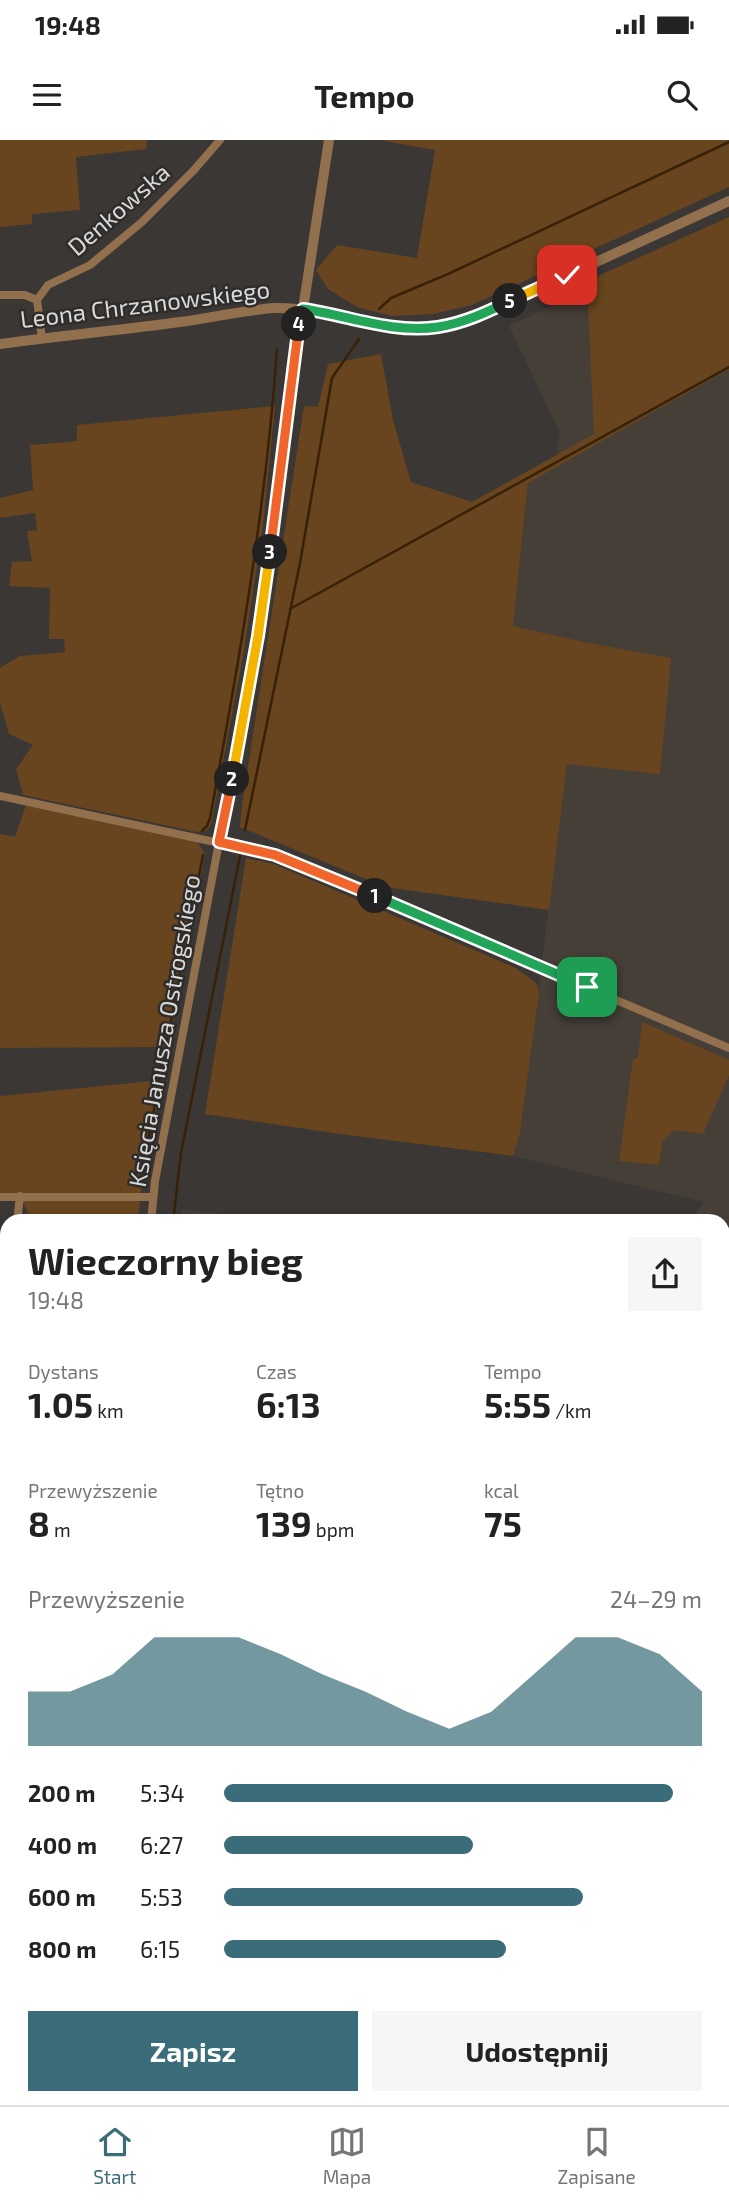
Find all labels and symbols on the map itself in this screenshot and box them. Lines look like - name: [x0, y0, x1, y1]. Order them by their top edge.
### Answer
- street label: Denkowska: [61, 157, 175, 261]
- pin: [537, 245, 597, 305]
- street label: Leona Chrzanowskiego: [18, 274, 271, 333]
- pin: 5: [492, 284, 528, 318]
- pin: 4: [282, 306, 316, 342]
- pin: 3: [252, 534, 288, 570]
- pin: 2: [215, 762, 250, 796]
- street label: Księcia Janusza Ostrogskiego: [122, 872, 205, 1189]
- pin: 1: [358, 878, 392, 914]
- pin: [557, 957, 617, 1017]

